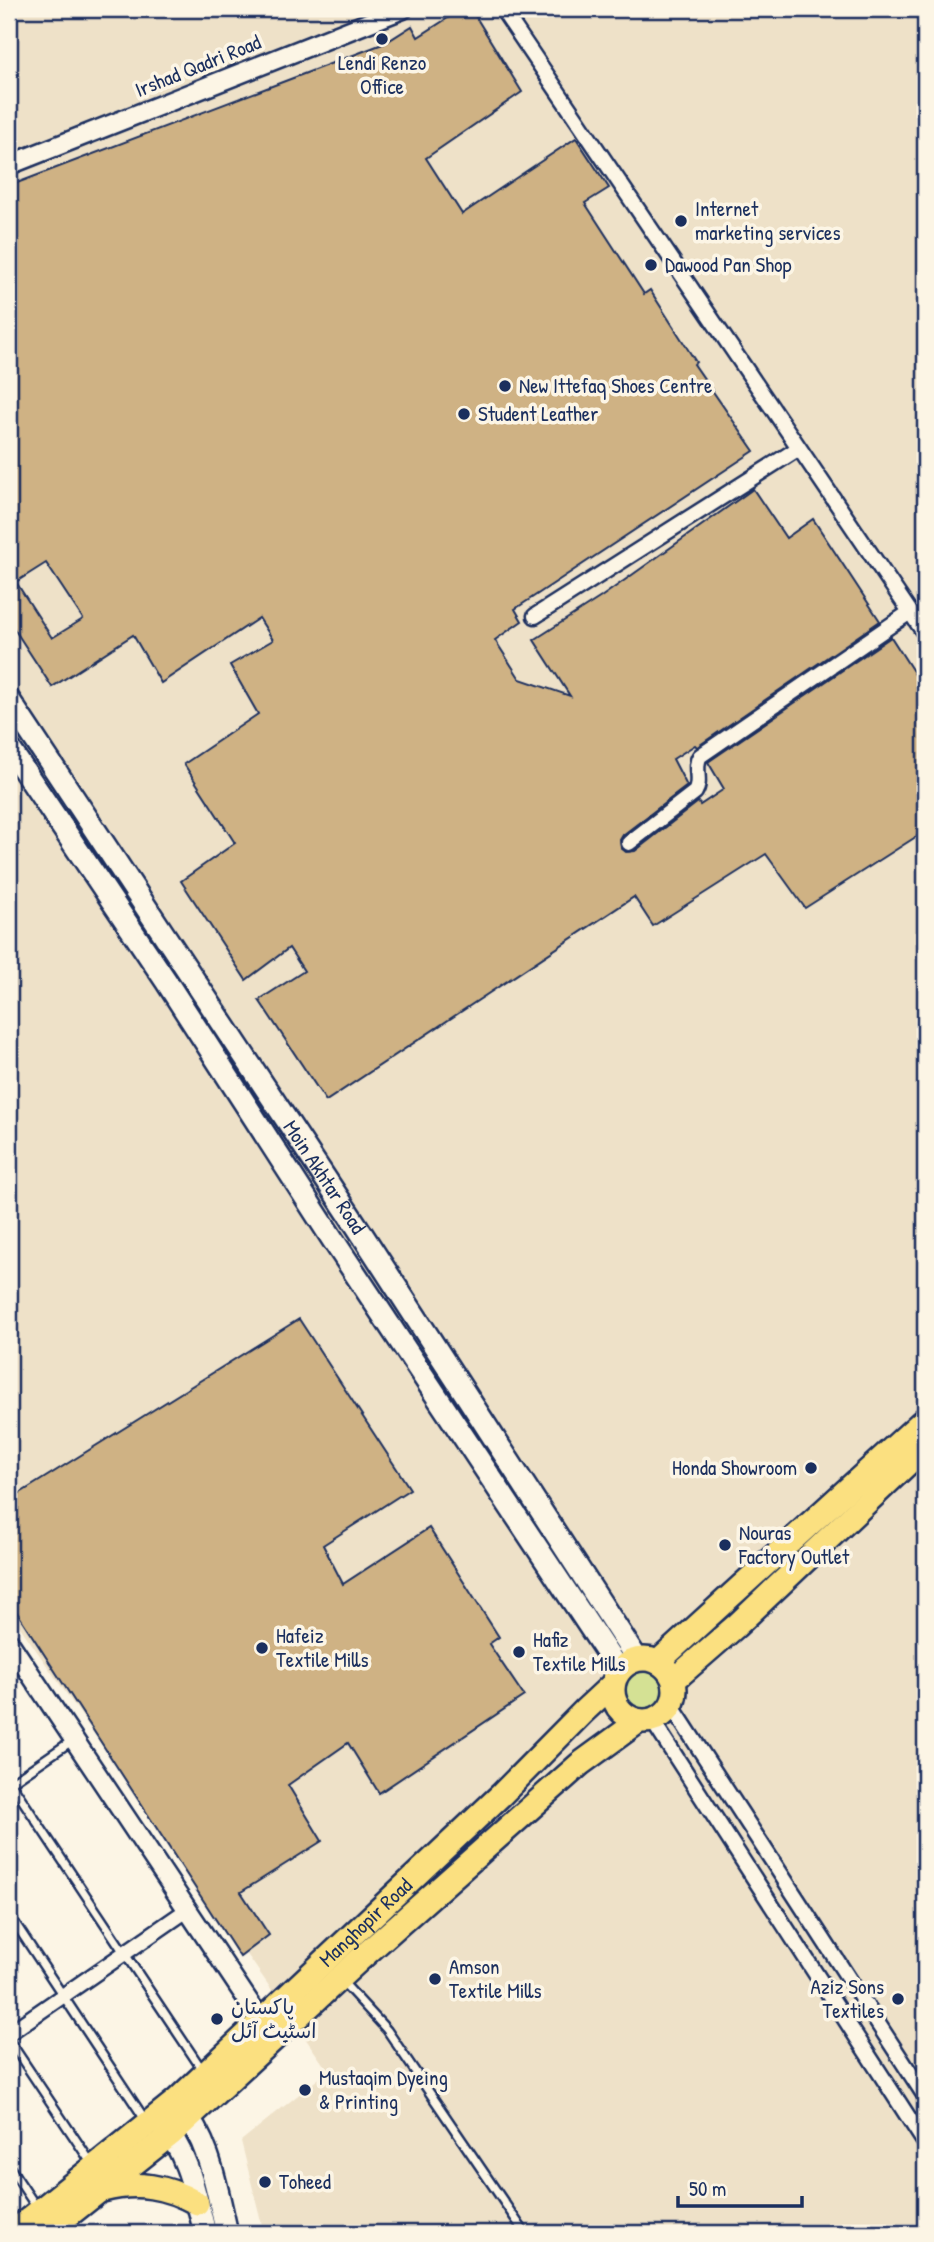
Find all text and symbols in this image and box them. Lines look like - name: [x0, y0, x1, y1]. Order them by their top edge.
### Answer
- street label: Irshad Qadri Road: [131, 27, 265, 104]
- marker: Lendi Renzo Office: [374, 31, 390, 47]
- place label: Lendi Renzo Office: [338, 48, 426, 101]
- place label: Internet marketing services: [695, 194, 841, 247]
- marker: Internet marketing services: [673, 213, 689, 229]
- place label: Dawood Pan Shop: [665, 250, 791, 279]
- marker: Dawood Pan Shop: [643, 257, 659, 273]
- place label: New Ittefaq Shoes Centre: [519, 371, 712, 400]
- marker: New Ittefaq Shoes Centre: [497, 378, 513, 394]
- place label: Student Leather: [478, 399, 598, 428]
- marker: Student Leather: [456, 406, 472, 422]
- street label: Moin Akhtar Road: [277, 1114, 373, 1239]
- place label: Honda Showroom: [672, 1453, 797, 1482]
- marker: Honda Showroom: [803, 1460, 819, 1476]
- place label: Nouras Factory Outlet: [738, 1518, 850, 1571]
- marker: Nouras Factory Outlet: [717, 1537, 733, 1553]
- place label: Hafeiz Textile Mills: [276, 1621, 369, 1674]
- place label: Hafiz Textile Mills: [533, 1625, 626, 1678]
- marker: Hafeiz Textile Mills: [254, 1640, 270, 1656]
- marker: Hafiz Textile Mills: [511, 1644, 527, 1660]
- street label: Manghopir Road: [312, 1871, 418, 1973]
- place label: Amson Textile Mills: [449, 1952, 542, 2005]
- marker: Amson Textile Mills: [427, 1971, 443, 1987]
- place label: Aziz Sons Textiles: [811, 1972, 884, 2025]
- marker: Aziz Sons Textiles: [890, 1991, 906, 2007]
- place label: پاکستان اسٹیٹ آئل: [231, 1992, 316, 2045]
- marker: پاکستان اسٹیٹ آئل: [209, 2011, 225, 2027]
- place label: Mustaqim Dyeing & Printing: [319, 2063, 448, 2116]
- marker: Mustaqim Dyeing & Printing: [297, 2082, 313, 2098]
- scale bar: [678, 2165, 803, 2209]
- place label: Toheed: [279, 2167, 331, 2196]
- marker: Toheed: [257, 2174, 273, 2190]
- text: 50 m: [689, 2174, 726, 2203]

